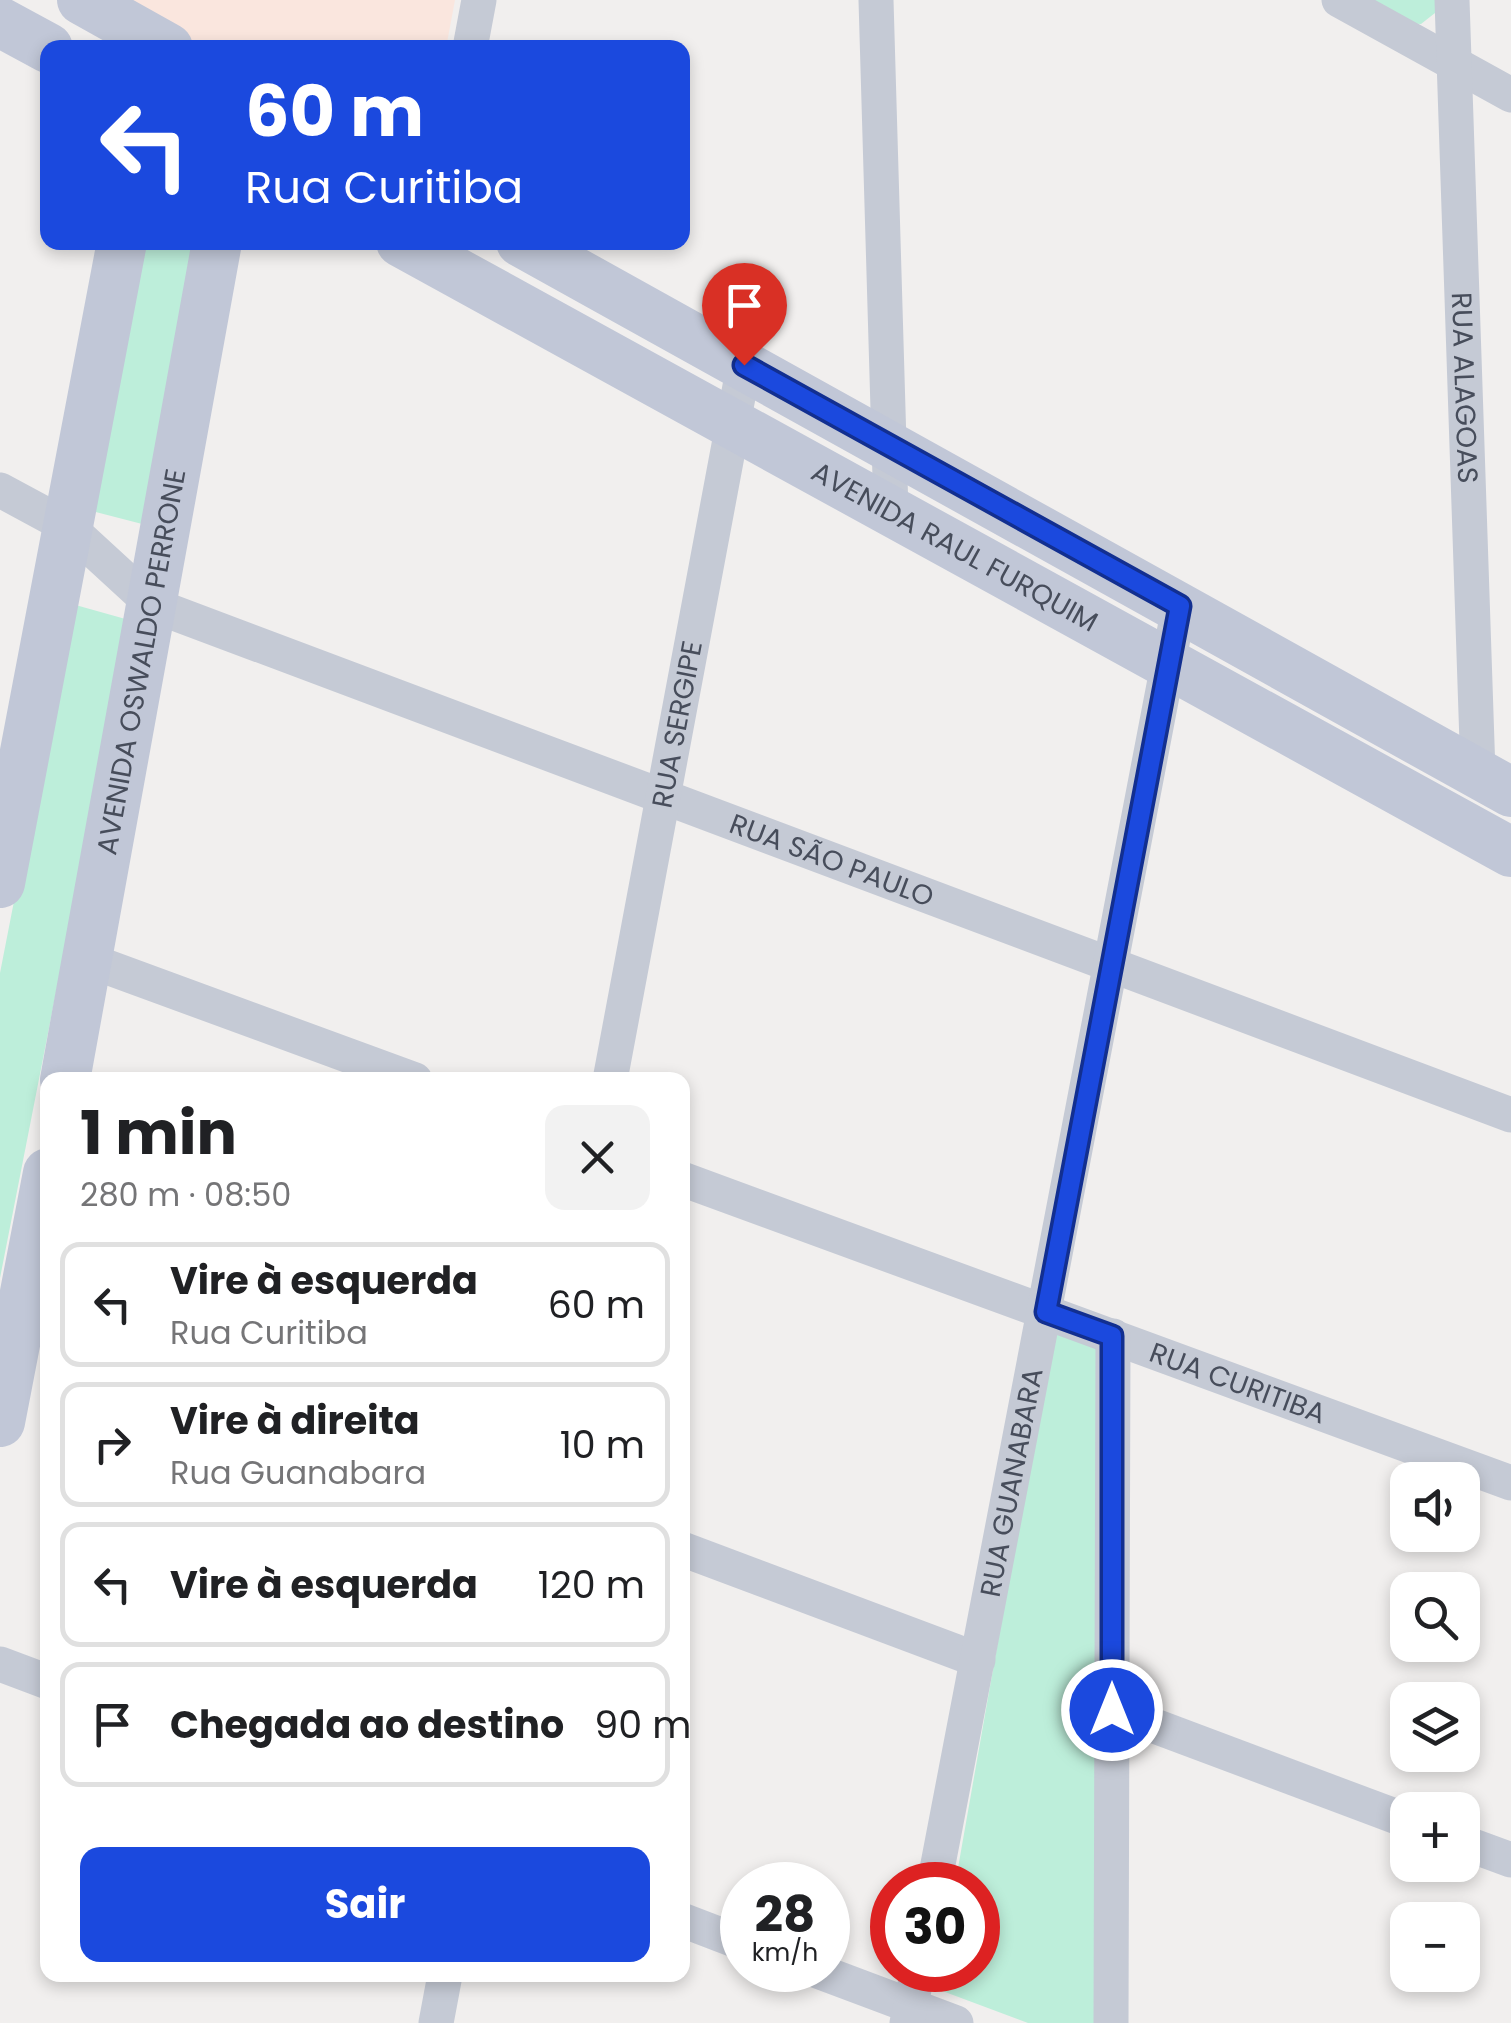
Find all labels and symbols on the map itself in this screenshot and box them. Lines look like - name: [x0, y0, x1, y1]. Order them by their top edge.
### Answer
- pin: [702, 263, 787, 366]
- street label: RUA ALAGOAS: [1442, 292, 1488, 484]
- street label: AVENIDA RAUL FURQUIM: [805, 452, 1105, 641]
- street label: AVENIDA OSWALDO PERRONE: [87, 466, 195, 858]
- street label: RUA SERGIPE: [642, 637, 711, 811]
- street label: RUA SÃO PAULO: [724, 804, 939, 916]
- street label: RUA CURITIBA: [1144, 1333, 1331, 1433]
- street label: RUA GUANABARA: [970, 1365, 1052, 1600]
- position arrow: [1060, 1658, 1164, 1762]
- speed limit sign: 30: [870, 1862, 1000, 1992]

